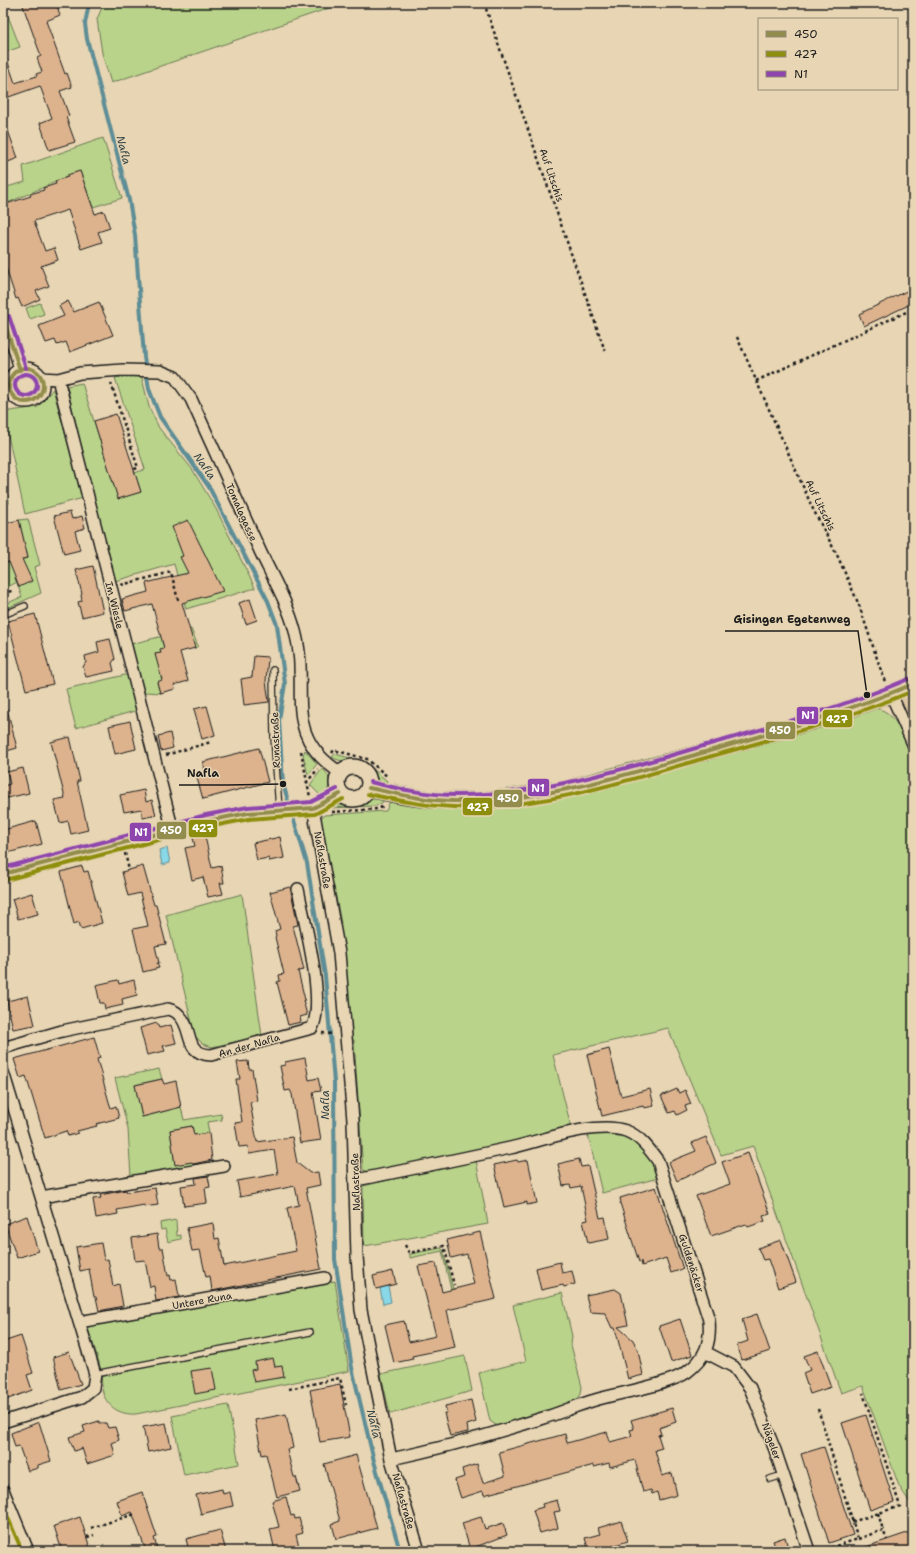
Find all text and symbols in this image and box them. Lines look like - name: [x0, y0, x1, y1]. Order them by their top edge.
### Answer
- legend: [758, 18, 898, 90]
- text: 450: [794, 26, 818, 42]
- text: 427: [794, 46, 818, 62]
- text: N1: [794, 66, 808, 82]
- water label: Nafla: [113, 134, 134, 166]
- street label: Auf Litschis: [536, 147, 567, 204]
- water label: Nafla: [190, 450, 219, 483]
- street label: Auf Litschis: [802, 477, 839, 533]
- street label: Tomalagasse: [223, 481, 260, 544]
- street label: Im Wiesle: [102, 580, 127, 631]
- callout: Gisingen Egetenweg: [725, 608, 858, 631]
- text: Gisingen Egetenweg: [734, 612, 850, 627]
- line badge: N1: [796, 706, 819, 725]
- text: N1: [801, 708, 815, 723]
- line badge: 427: [822, 709, 853, 728]
- street label: Runastraße: [268, 711, 283, 768]
- text: 427: [826, 712, 848, 727]
- line badge: 450: [765, 721, 796, 740]
- text: 450: [769, 723, 791, 738]
- callout: Nafla: [179, 762, 227, 785]
- text: Nafla: [187, 766, 219, 781]
- line badge: N1: [527, 778, 550, 797]
- text: N1: [531, 781, 545, 796]
- line badge: 450: [493, 789, 523, 808]
- text: 450: [497, 791, 519, 806]
- line badge: 427: [462, 797, 493, 816]
- text: 427: [467, 800, 489, 815]
- line badge: 427: [188, 819, 218, 838]
- line badge: 450: [156, 821, 187, 840]
- text: 427: [192, 821, 214, 836]
- line badge: N1: [129, 822, 152, 842]
- text: 450: [160, 823, 182, 838]
- text: N1: [134, 825, 148, 840]
- street label: Naflastraße: [311, 830, 334, 890]
- street label: An der Nafla: [217, 1030, 282, 1060]
- water label: Nafla: [318, 1090, 333, 1120]
- street label: Naflastraße: [348, 1152, 363, 1211]
- street label: Guldenäcker: [676, 1232, 707, 1294]
- street label: Untere Runa: [171, 1289, 234, 1312]
- water label: Nafla: [363, 1408, 384, 1440]
- street label: Nägeler: [759, 1421, 784, 1462]
- street label: Naflastraße: [389, 1471, 418, 1531]

